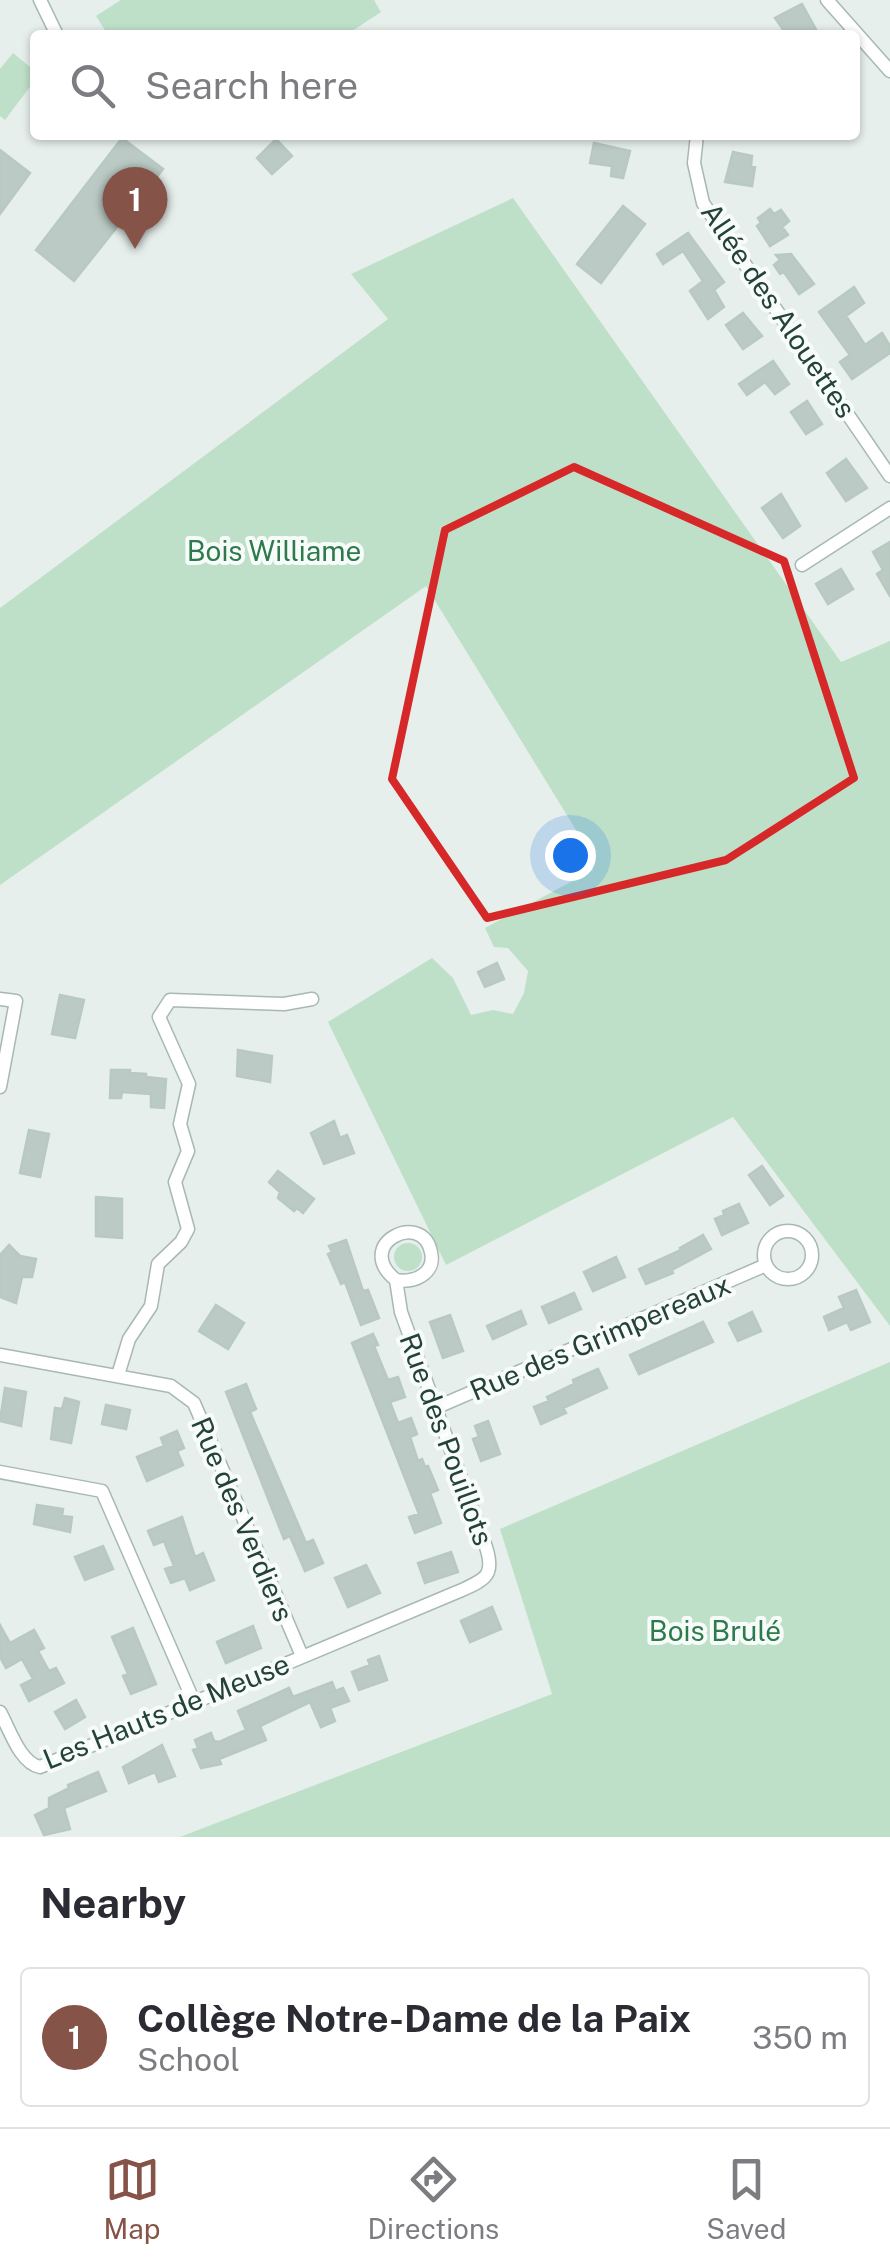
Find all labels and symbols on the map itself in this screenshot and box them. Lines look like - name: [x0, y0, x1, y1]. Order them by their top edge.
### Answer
- pin: 1: [102, 166, 168, 249]
- street label: Allée des Alouettes: [695, 196, 863, 424]
- park label: Bois Williame: [187, 534, 361, 567]
- your location: [545, 830, 596, 881]
- street label: Rue des Grimpereaux: [465, 1267, 735, 1407]
- street label: Rue des Pouillots: [393, 1328, 501, 1550]
- street label: Rue des Verdiers: [185, 1412, 301, 1626]
- park label: Bois Brulé: [649, 1614, 781, 1647]
- street label: Les Hauts de Meuse: [38, 1647, 294, 1775]

